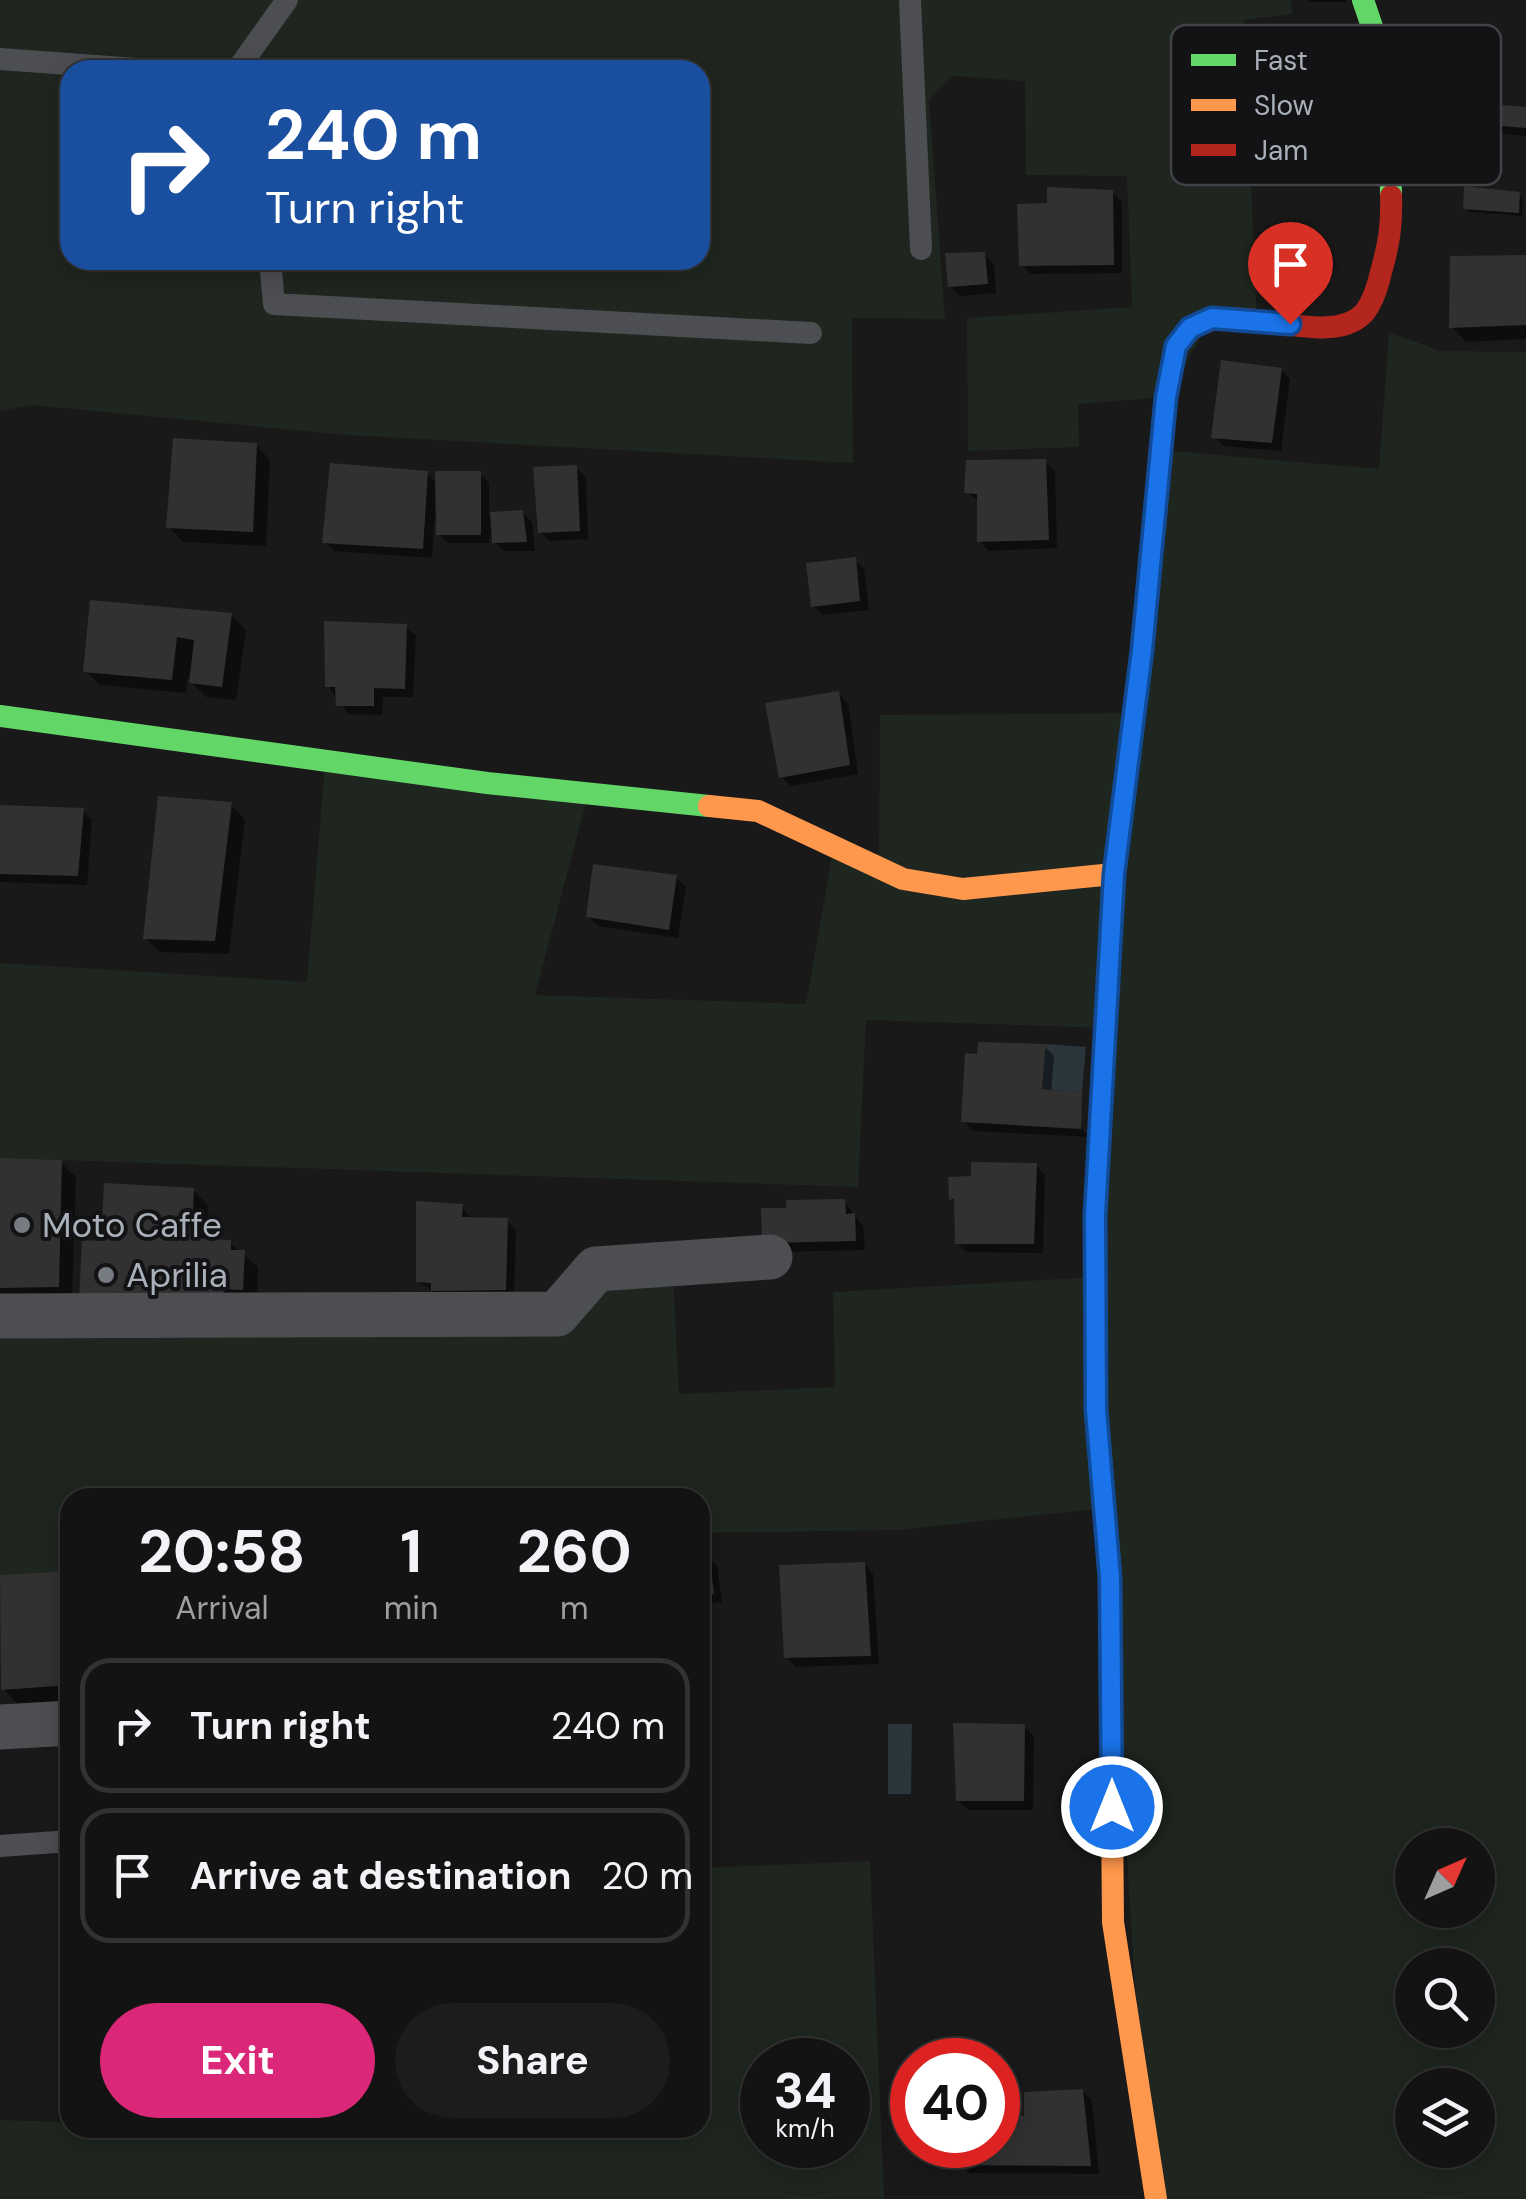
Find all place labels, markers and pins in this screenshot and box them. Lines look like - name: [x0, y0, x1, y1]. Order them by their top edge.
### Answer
- pin: [1248, 222, 1333, 325]
- place label: Moto Caffe: [42, 1202, 222, 1248]
- marker: Moto Caffe: [11, 1214, 33, 1236]
- place label: Aprilia: [126, 1252, 228, 1298]
- marker: Aprilia: [95, 1264, 117, 1286]

